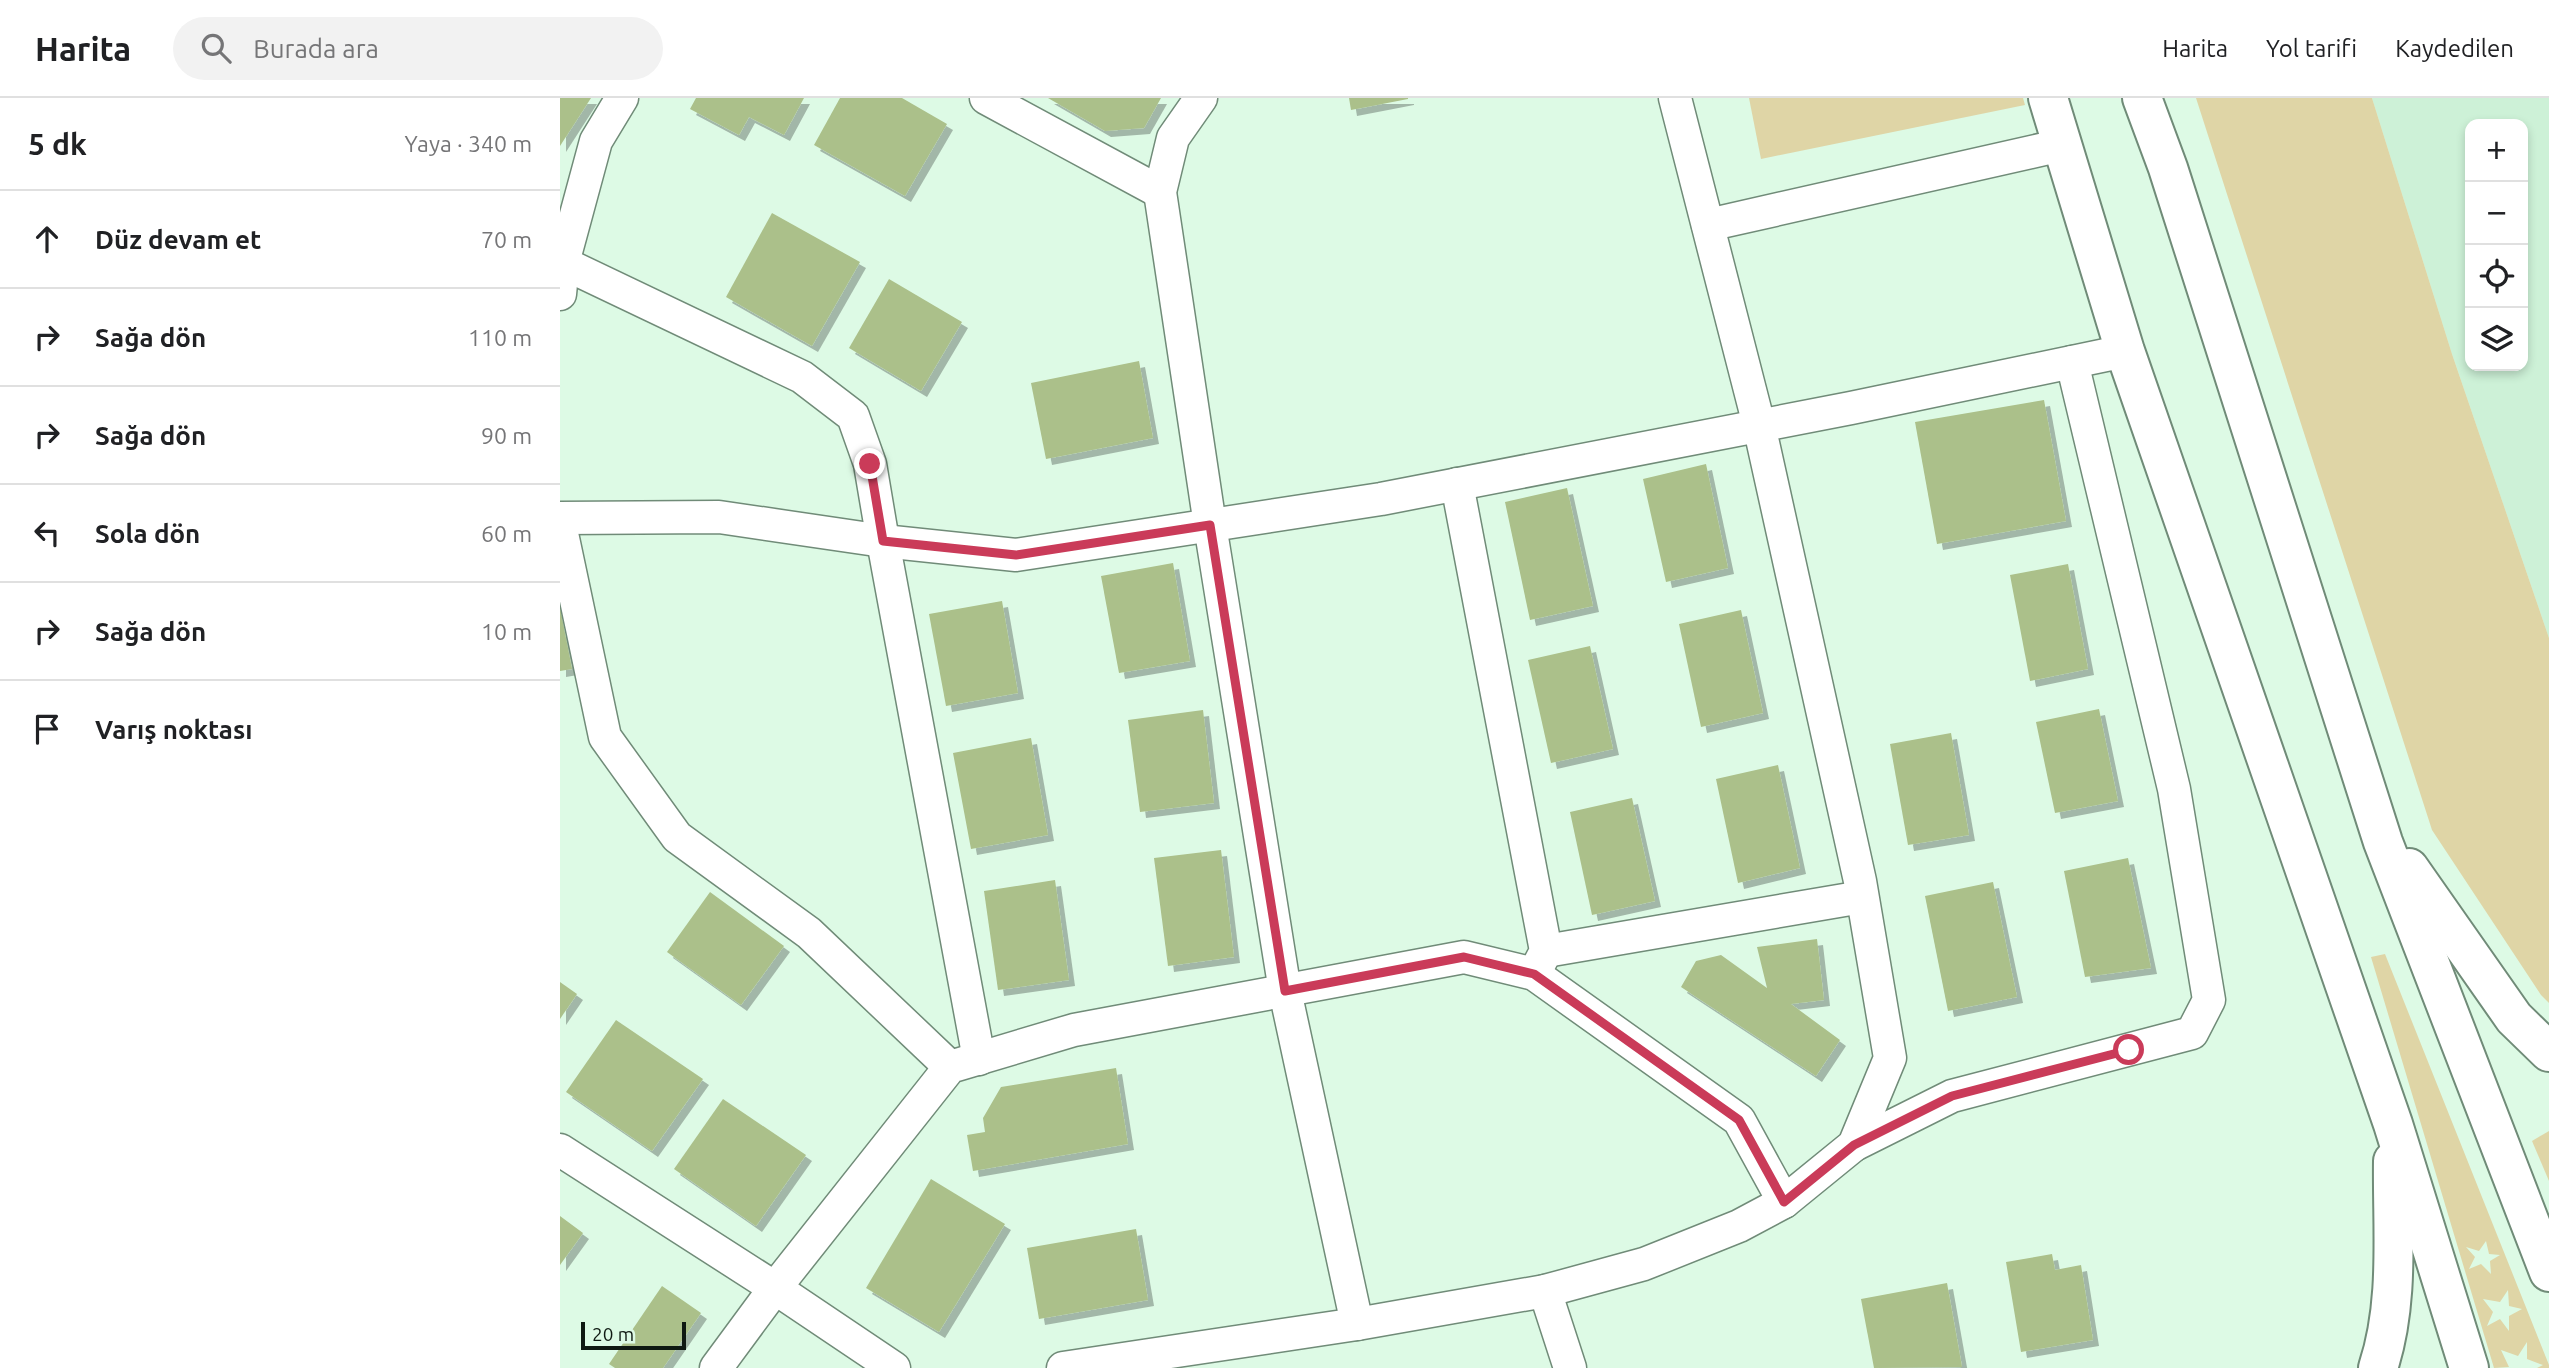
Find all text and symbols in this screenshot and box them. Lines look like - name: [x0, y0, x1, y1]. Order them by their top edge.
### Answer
- search box: [173, 17, 663, 80]
- icon: search: [197, 29, 235, 67]
- text: Harita: [35, 30, 131, 67]
- text: Burada ara: [253, 34, 379, 63]
- text: Harita: [2162, 35, 2228, 62]
- text: Yol tarifi: [2266, 35, 2357, 62]
- text: Kaydedilen: [2395, 35, 2514, 62]
- map controls: [2465, 119, 2528, 371]
- button: +: [2465, 119, 2528, 182]
- text: 5 dk: [28, 127, 87, 161]
- text: Yaya · 340 m: [405, 131, 532, 156]
- button: −: [2465, 182, 2528, 245]
- icon: ahead: [28, 220, 66, 258]
- text: Düz devam et: [95, 225, 261, 254]
- text: 70 m: [481, 227, 532, 252]
- button: locate: [2465, 245, 2528, 308]
- button: layers: [2465, 308, 2528, 371]
- icon: right: [28, 318, 66, 356]
- text: Sağa dön: [95, 323, 206, 352]
- text: 110 m: [468, 325, 532, 350]
- icon: right: [28, 416, 66, 454]
- text: Sağa dön: [95, 421, 206, 450]
- text: 90 m: [481, 423, 532, 448]
- route end: [854, 448, 885, 479]
- icon: left: [28, 514, 66, 552]
- text: Sola dön: [95, 519, 200, 548]
- text: 60 m: [481, 521, 532, 546]
- icon: right: [28, 612, 66, 650]
- text: Sağa dön: [95, 617, 206, 646]
- text: 10 m: [481, 619, 532, 644]
- icon: arrive: [28, 710, 66, 748]
- text: Varış noktası: [95, 715, 252, 744]
- route start: [2113, 1034, 2144, 1065]
- scale bar: [581, 1319, 686, 1351]
- text: 20 m: [592, 1323, 634, 1345]

